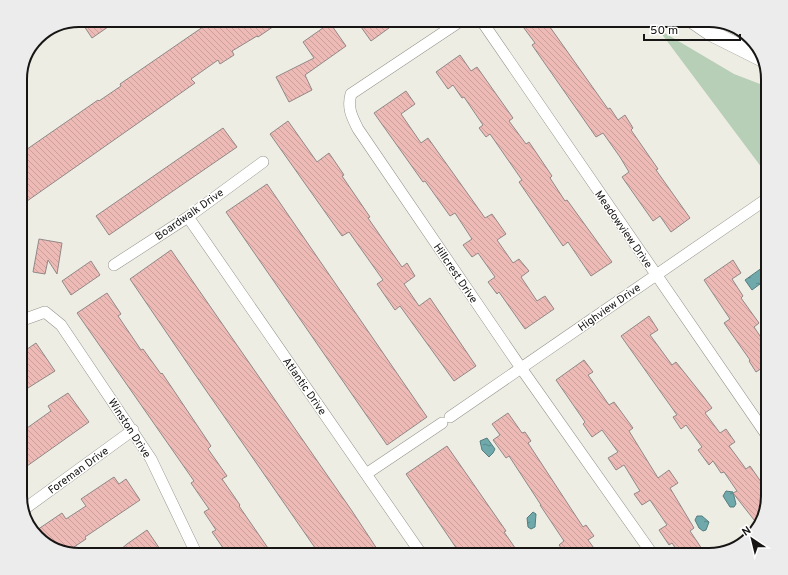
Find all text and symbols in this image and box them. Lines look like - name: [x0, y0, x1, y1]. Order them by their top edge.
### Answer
- scale bar: [644, 16, 740, 42]
- text: 50 m: [650, 23, 678, 39]
- street label: Boardwalk Drive: [153, 186, 227, 244]
- street label: Meadowview Drive: [591, 188, 655, 271]
- street label: Hillcrest Drive: [430, 241, 480, 306]
- street label: Highview Drive: [575, 281, 644, 335]
- street label: Atlantic Drive: [279, 355, 329, 418]
- street label: Winston Drive: [105, 396, 154, 461]
- street label: Foreman Drive: [46, 444, 112, 498]
- north arrow: [732, 519, 772, 559]
- text: N: [740, 524, 754, 540]

